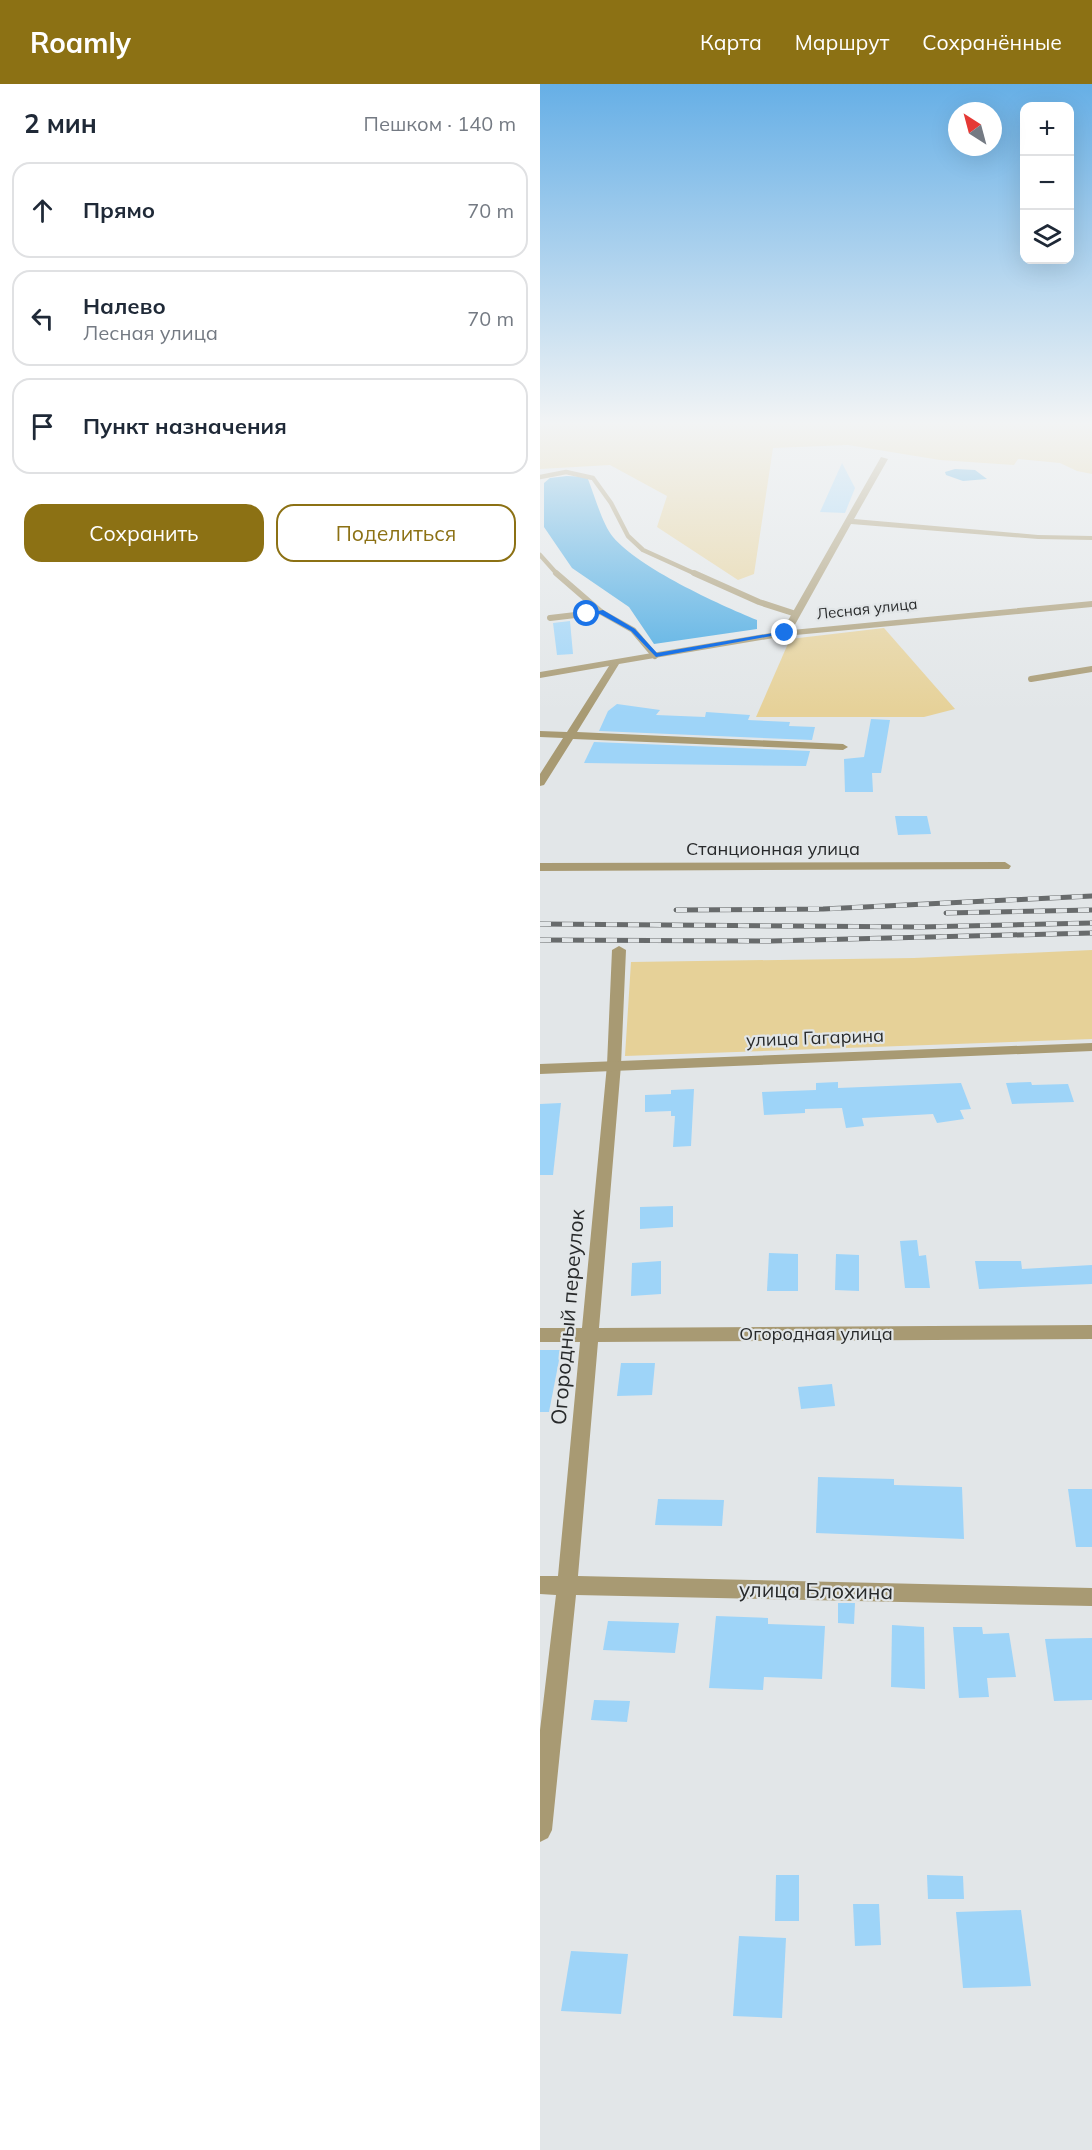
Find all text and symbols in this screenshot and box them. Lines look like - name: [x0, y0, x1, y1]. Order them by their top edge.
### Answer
- text: Roamly: [30, 25, 131, 60]
- text: Карта: [700, 29, 762, 55]
- text: Маршрут: [795, 29, 889, 55]
- text: Сохранённые: [922, 29, 1062, 55]
- north arrow: [948, 102, 1002, 156]
- map controls: [1020, 102, 1074, 264]
- button: +: [1020, 102, 1074, 156]
- text: 2 мин: [24, 107, 97, 140]
- text: Пешком · 140 m: [364, 111, 516, 136]
- button: −: [1020, 156, 1074, 210]
- icon: ahead: [26, 194, 59, 227]
- text: Прямо: [83, 196, 155, 224]
- text: 70 m: [467, 198, 514, 223]
- button: layers: [1020, 210, 1074, 264]
- text: Налево: [83, 292, 166, 320]
- icon: left: [26, 302, 59, 335]
- text: 70 m: [467, 306, 514, 331]
- text: Лесная улица: [83, 320, 218, 345]
- icon: arrive: [26, 410, 59, 443]
- text: Пункт назначения: [83, 412, 287, 440]
- button: Сохранить: [24, 504, 264, 562]
- button: Поделиться: [276, 504, 516, 562]
- street label: Лесная улица: [816, 594, 918, 623]
- route start: [573, 600, 599, 626]
- route end: [771, 619, 797, 645]
- street label: Станционная улица: [686, 837, 860, 860]
- street label: улица Гагарина: [746, 1024, 884, 1051]
- street label: Огородный переулок: [545, 1207, 589, 1426]
- street label: Огородная улица: [739, 1322, 893, 1345]
- street label: улица Блохина: [739, 1576, 893, 1604]

